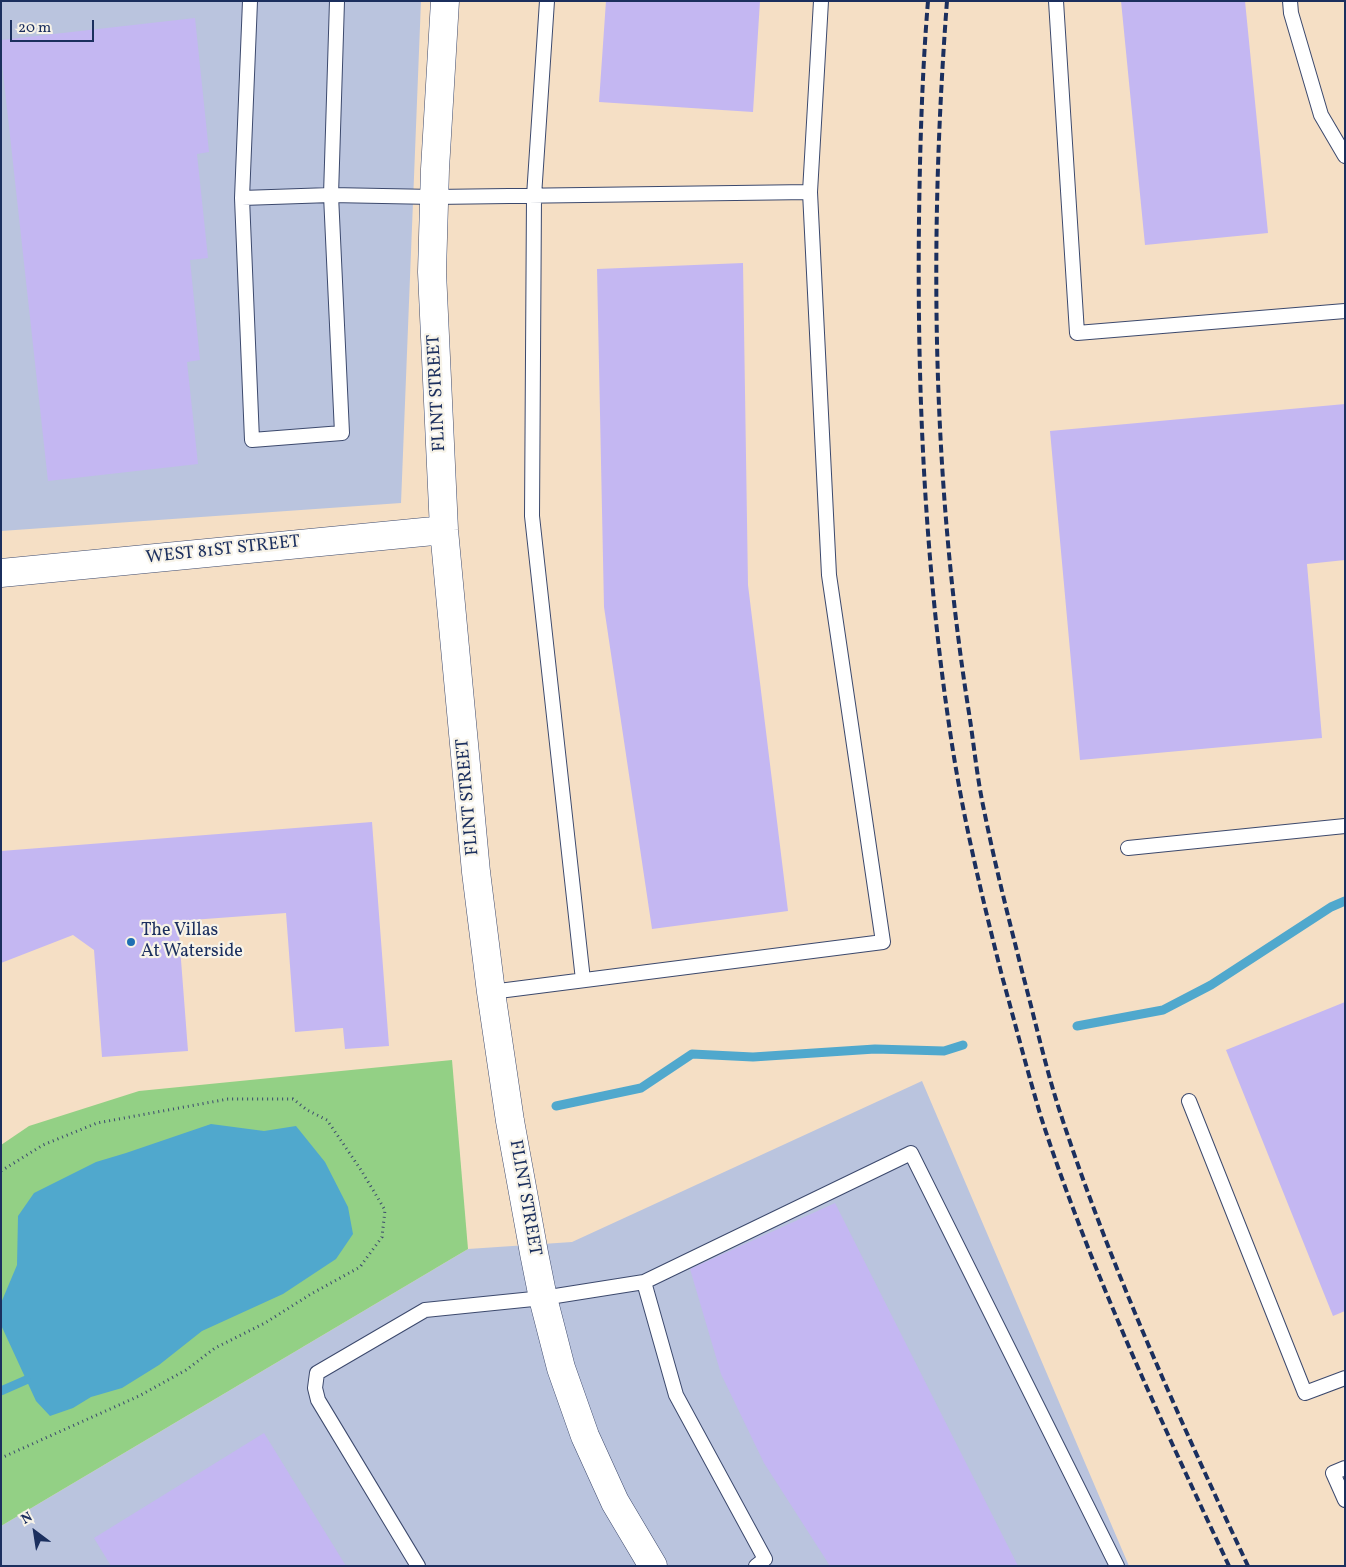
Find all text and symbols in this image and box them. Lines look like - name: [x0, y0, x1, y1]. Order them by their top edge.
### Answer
- scale bar: [12, 10, 96, 42]
- text: 20 m: [18, 18, 51, 39]
- street label: FLINT STREET: [424, 334, 452, 452]
- street label: WEST 81ST STREET: [145, 532, 301, 570]
- street label: FLINT STREET: [453, 738, 485, 856]
- place label: The Villas At Waterside: [141, 921, 243, 964]
- marker: The Villas At Waterside: [125, 936, 137, 948]
- street label: FLINT STREET: [503, 1138, 545, 1258]
- north arrow: [10, 1507, 60, 1557]
- text: N: [18, 1508, 36, 1529]

